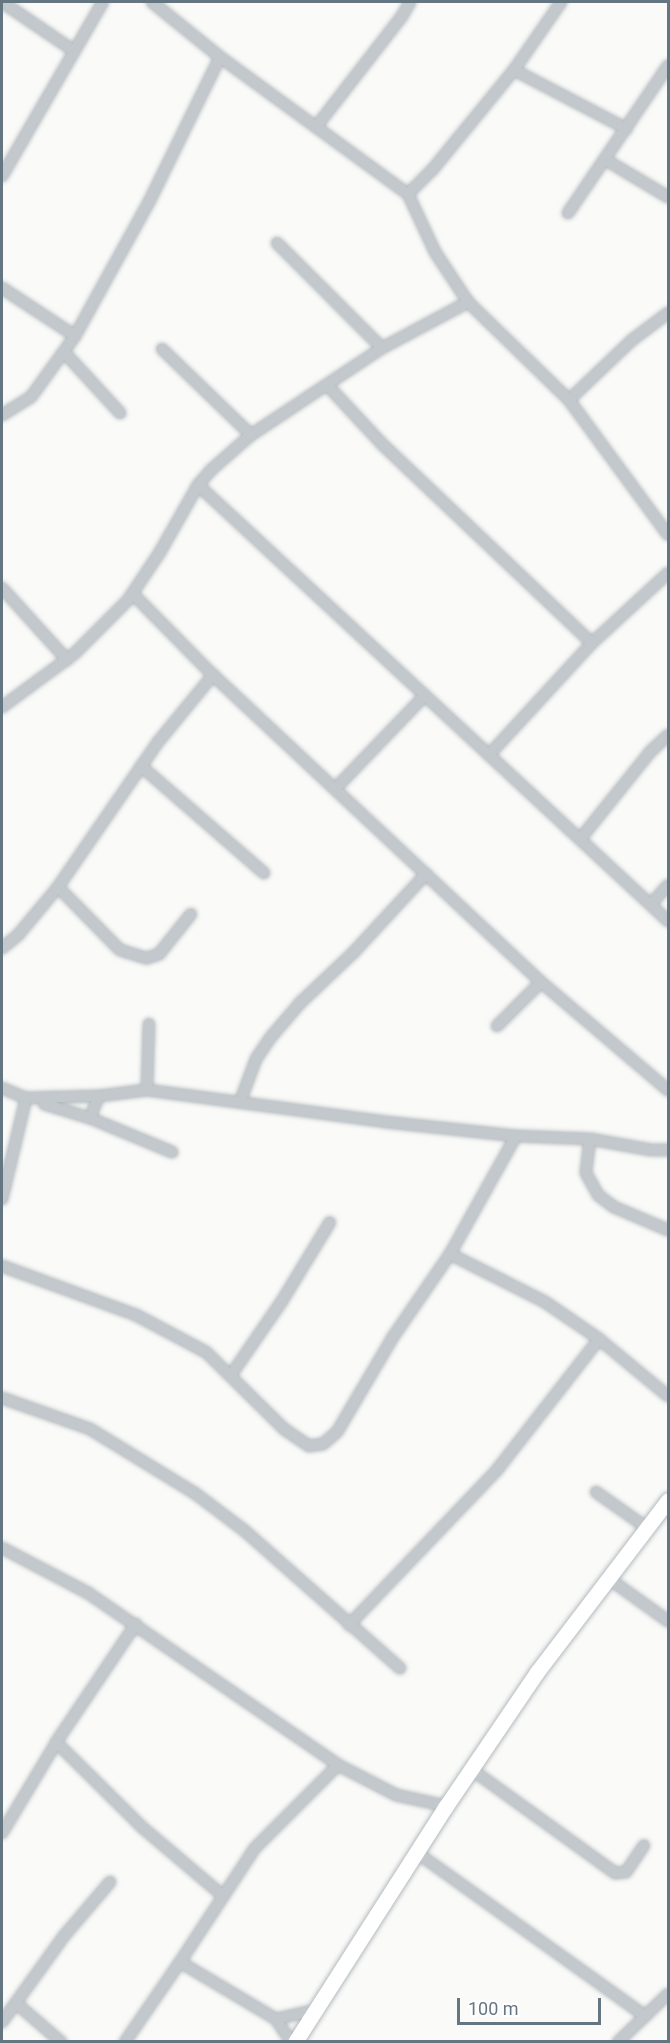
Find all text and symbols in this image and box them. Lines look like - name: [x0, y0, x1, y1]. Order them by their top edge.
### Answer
- scale bar: [460, 1986, 604, 2024]
- text: 100 m: [468, 1998, 519, 2019]

